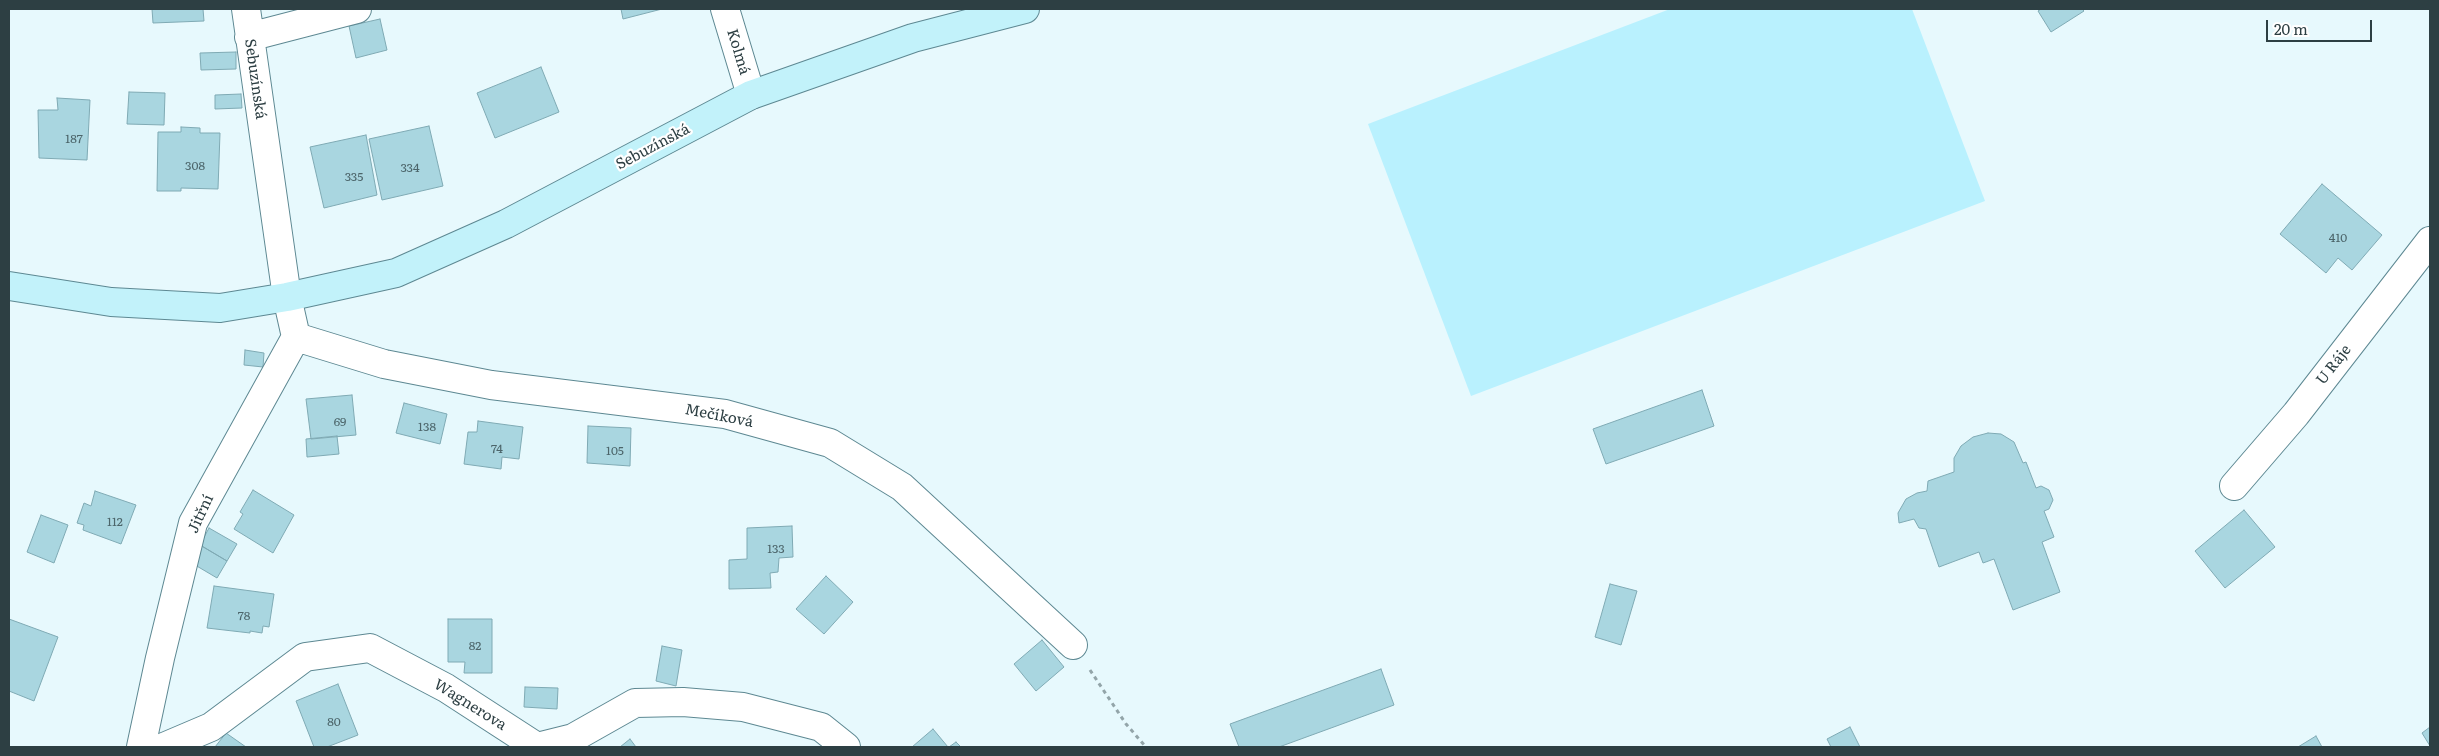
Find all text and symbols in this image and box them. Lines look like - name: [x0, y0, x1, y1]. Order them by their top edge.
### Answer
- scale bar: [2269, 10, 2375, 42]
- text: 20 m: [2274, 17, 2308, 40]
- street label: Kolmá: [722, 27, 754, 77]
- street label: Sebuzínská: [240, 38, 270, 120]
- street label: Sebuzínská: [613, 120, 693, 174]
- house number: 187: [65, 132, 83, 146]
- house number: 308: [185, 159, 205, 173]
- house number: 334: [400, 161, 420, 175]
- house number: 335: [345, 170, 363, 184]
- house number: 410: [2329, 231, 2347, 245]
- street label: U Ráje: [2313, 341, 2355, 389]
- street label: Mečíková: [683, 401, 755, 431]
- house number: 69: [334, 415, 346, 429]
- house number: 138: [418, 420, 436, 434]
- house number: 74: [491, 442, 503, 456]
- house number: 105: [606, 444, 624, 458]
- street label: Jitřní: [184, 492, 218, 536]
- house number: 112: [107, 515, 123, 529]
- house number: 133: [767, 542, 785, 556]
- house number: 78: [238, 609, 250, 623]
- house number: 82: [469, 639, 481, 653]
- street label: Wagnerova: [430, 676, 510, 734]
- house number: 80: [327, 715, 341, 729]

